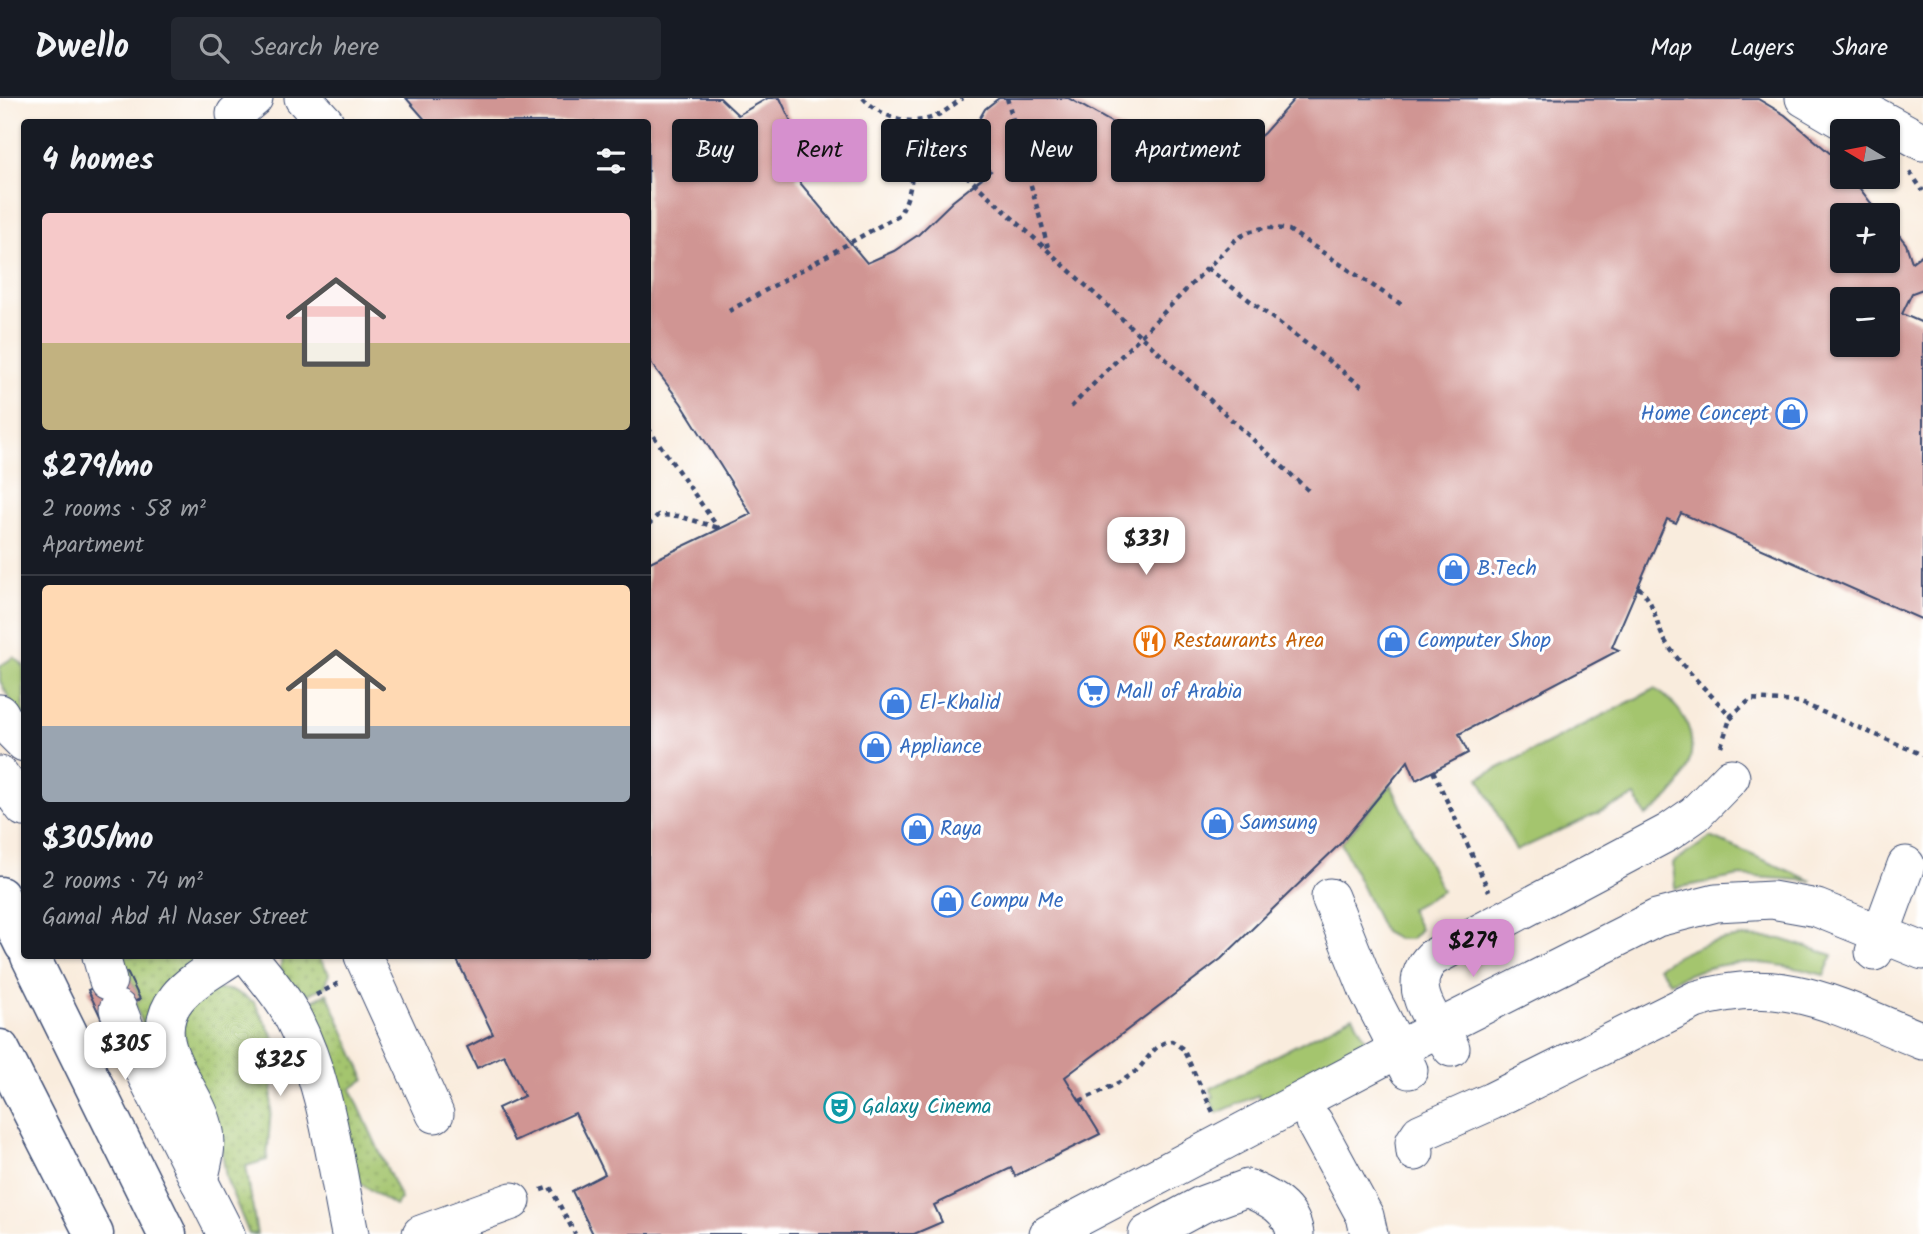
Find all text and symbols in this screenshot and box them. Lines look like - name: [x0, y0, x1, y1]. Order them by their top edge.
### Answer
- search box: [171, 17, 661, 80]
- text: Dwello: [35, 22, 129, 75]
- text: Search here: [251, 27, 379, 69]
- icon: search: [195, 29, 233, 67]
- text: Map: [1650, 29, 1692, 68]
- text: Layers: [1730, 29, 1794, 68]
- text: Share: [1832, 29, 1888, 68]
- chip: Buy: [672, 119, 758, 182]
- chip: Rent: [772, 119, 867, 182]
- chip: Filters: [881, 119, 991, 182]
- chip: New: [1005, 119, 1097, 182]
- chip: Apartment: [1111, 119, 1265, 182]
- north arrow: [1830, 119, 1900, 189]
- map controls: [1830, 119, 1900, 357]
- text: 4 homes: [42, 137, 154, 185]
- icon: filters: [592, 142, 630, 180]
- button: +: [1830, 203, 1900, 273]
- icon: home: [273, 259, 399, 385]
- button: −: [1830, 287, 1900, 357]
- shop icon: Home Concept: [1775, 397, 1809, 431]
- place label: Home Concept: [1641, 398, 1770, 431]
- text: $279/mo: [42, 444, 153, 492]
- text: 2 rooms · 58 m²: [42, 492, 206, 528]
- pin: $331: [1105, 518, 1187, 577]
- text: $331: [1123, 522, 1169, 558]
- text: Apartment: [42, 528, 144, 564]
- shop icon: B.Tech: [1437, 552, 1471, 586]
- place label: B.Tech: [1477, 553, 1537, 586]
- restaurant icon: Restaurants Area: [1133, 624, 1167, 658]
- shop icon: Computer Shop: [1377, 624, 1411, 658]
- place label: Restaurants Area: [1173, 625, 1324, 658]
- place label: Computer Shop: [1417, 625, 1551, 658]
- icon: home: [273, 631, 399, 757]
- supermarket icon: Mall of Arabia: [1076, 675, 1110, 709]
- place label: Mall of Arabia: [1116, 676, 1242, 709]
- shop icon: El-Khalid: [879, 686, 913, 720]
- place label: El-Khalid: [919, 687, 1001, 720]
- shop icon: Appliance: [859, 730, 893, 764]
- place label: Appliance: [899, 731, 982, 764]
- shop icon: Samsung: [1200, 806, 1234, 840]
- place label: Samsung: [1240, 807, 1318, 840]
- shop icon: Raya: [900, 812, 934, 846]
- place label: Raya: [940, 813, 982, 846]
- text: $305/mo: [42, 816, 153, 864]
- text: 2 rooms · 74 m²: [42, 864, 203, 900]
- shop icon: Compu Me: [930, 884, 964, 918]
- place label: Compu Me: [970, 885, 1064, 918]
- text: Gamal Abd Al Naser Street: [42, 900, 308, 936]
- pin: $279: [1432, 920, 1514, 979]
- text: $279: [1448, 924, 1498, 960]
- pin: $305: [84, 1023, 166, 1082]
- text: $305: [100, 1027, 150, 1063]
- pin: $325: [239, 1038, 321, 1098]
- text: $325: [254, 1043, 306, 1079]
- theatre icon: Galaxy Cinema: [822, 1090, 856, 1124]
- place label: Galaxy Cinema: [862, 1091, 992, 1124]

